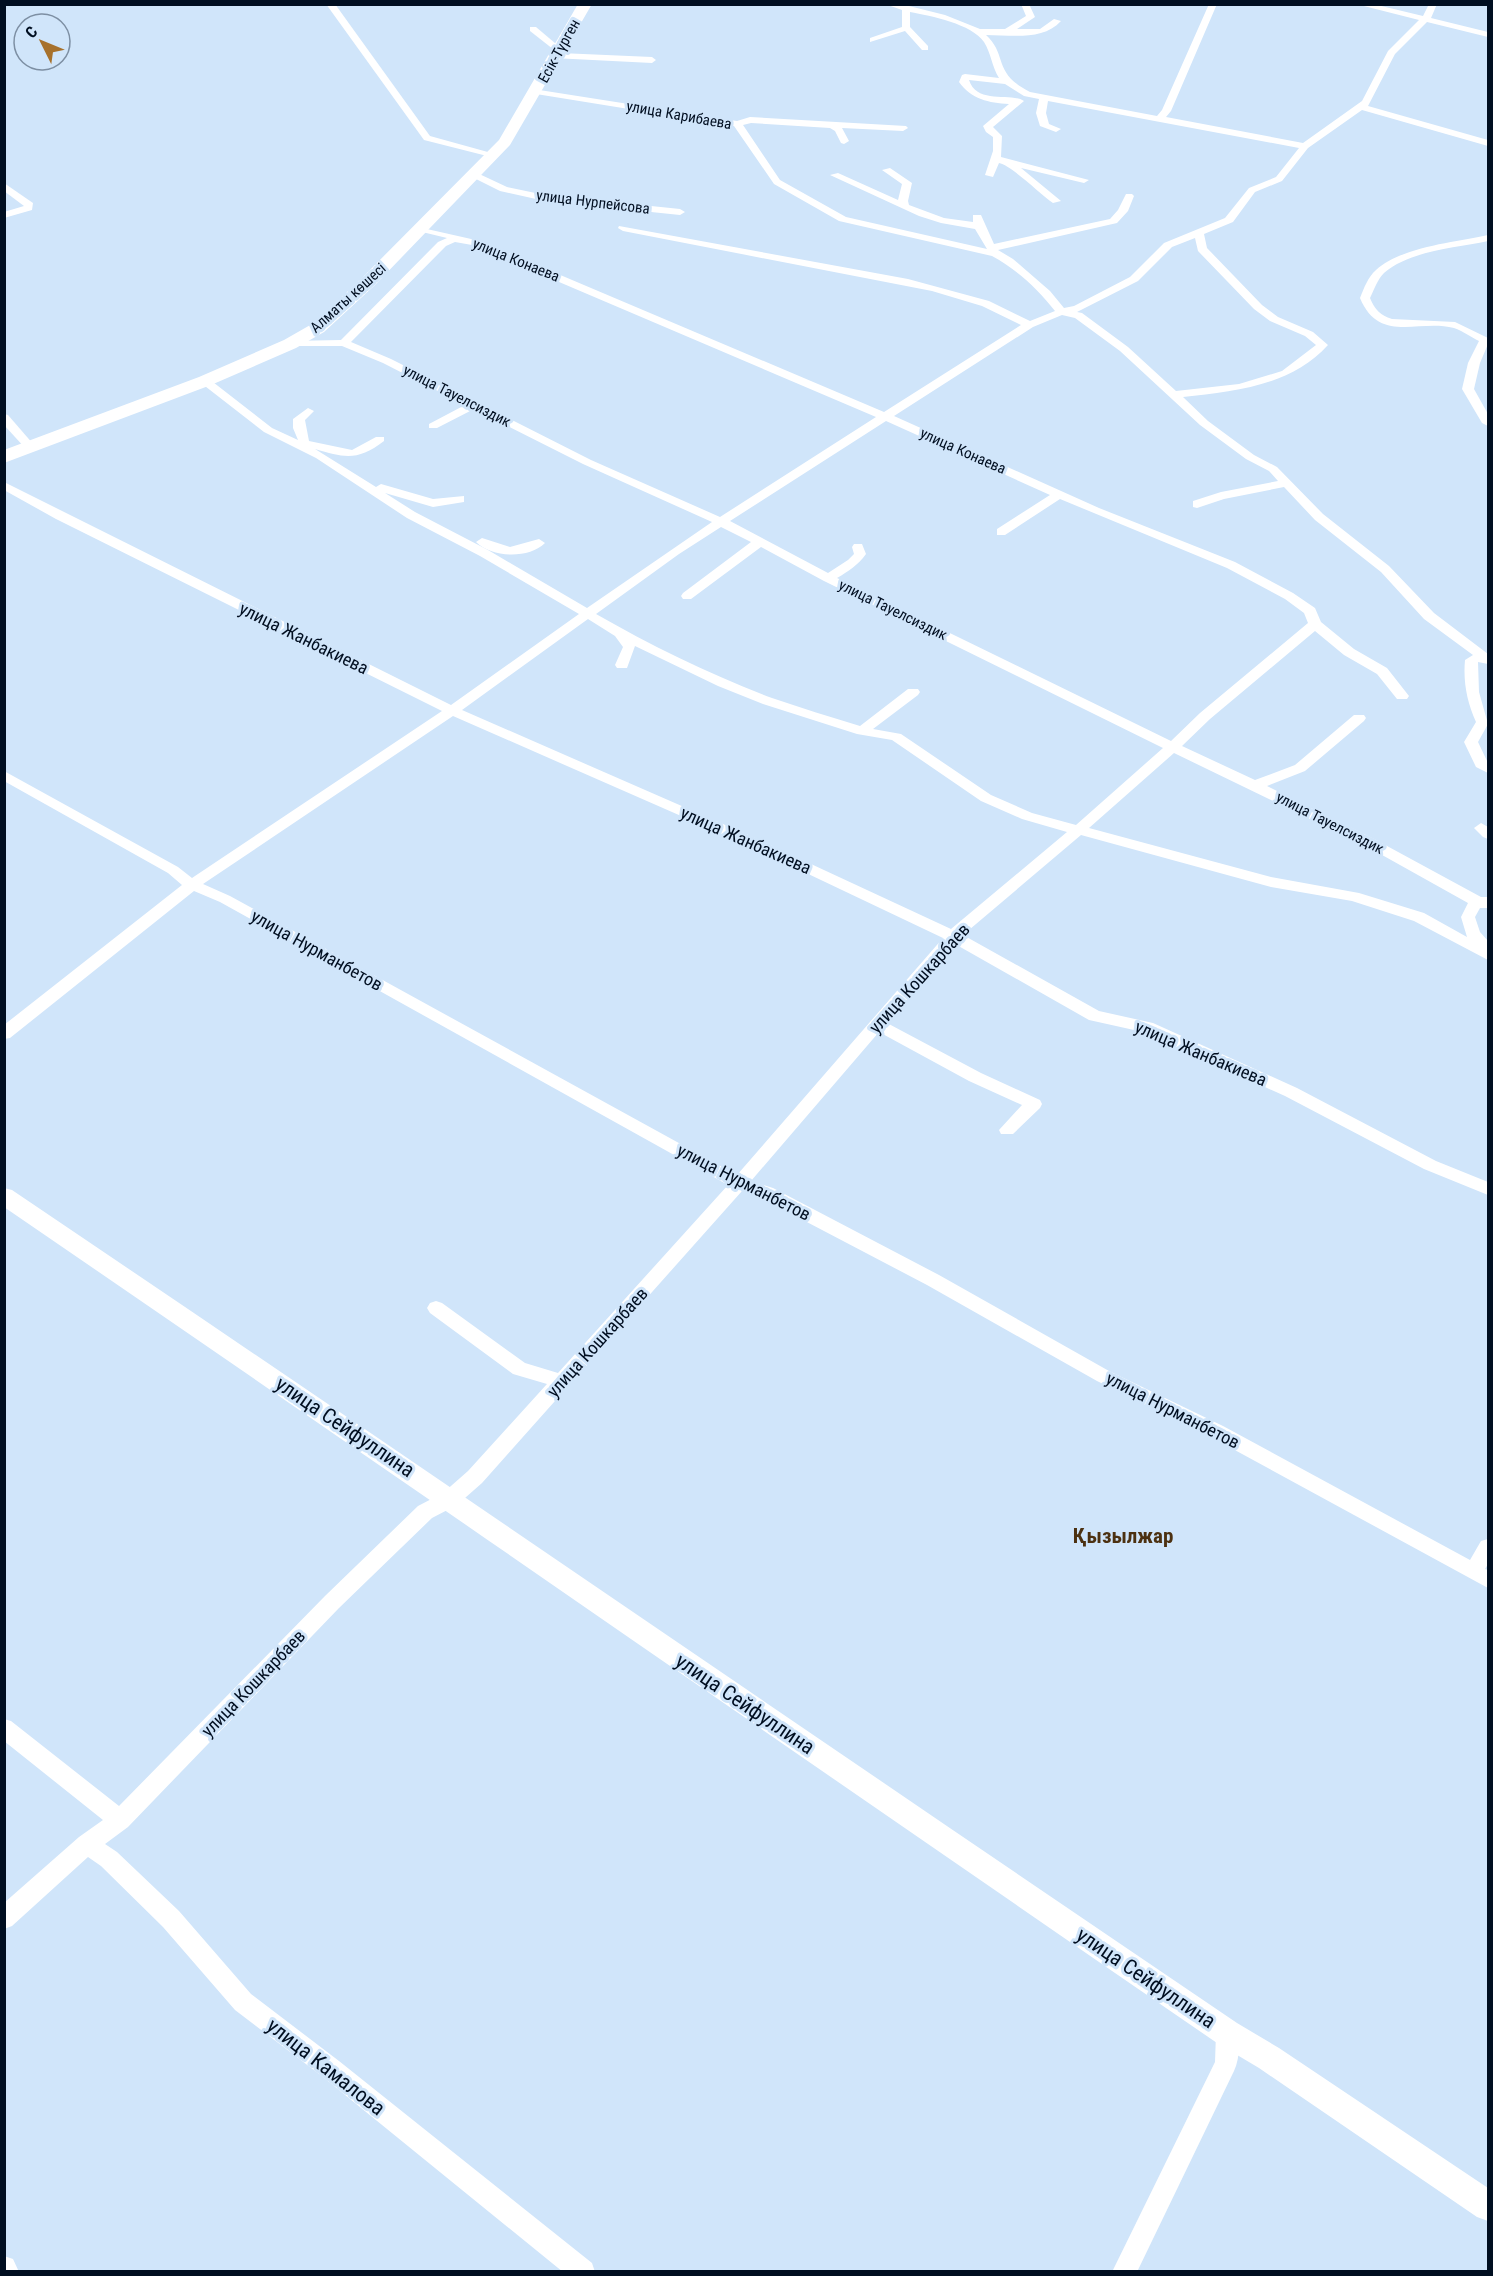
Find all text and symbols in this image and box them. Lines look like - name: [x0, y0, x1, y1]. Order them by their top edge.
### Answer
- north arrow: [12, 12, 72, 72]
- street label: Есік-Түрген: [534, 16, 584, 86]
- text: С: [21, 22, 41, 42]
- street label: улица Карибаева: [625, 97, 733, 133]
- street label: улица Нурпейсова: [535, 186, 651, 218]
- street label: улица Конаева: [470, 234, 562, 286]
- street label: Алматы көшесі: [306, 259, 390, 337]
- street label: улица Тауелсиздик: [400, 361, 514, 431]
- street label: улица Конаева: [917, 424, 1009, 478]
- street label: улица Тауелсиздик: [836, 576, 950, 644]
- street label: улица Жанбакиева: [236, 598, 372, 678]
- street label: улица Тауелсиздик: [1273, 788, 1387, 858]
- street label: улица Жанбакиева: [677, 802, 815, 878]
- street label: улица Нурманбетов: [248, 905, 386, 995]
- street label: улица Кошкарбаев: [864, 919, 974, 1037]
- street label: улица Жанбакиева: [1132, 1016, 1270, 1090]
- street label: улица Нурманбетов: [674, 1139, 814, 1225]
- street label: улица Кошкарбаев: [542, 1283, 652, 1401]
- street label: улица Нурманбетов: [1103, 1367, 1243, 1453]
- street label: улица Сейфуллина: [271, 1372, 419, 1482]
- district label: Қызылжар: [1073, 1524, 1173, 1548]
- street label: улица Кошкарбаев: [197, 1625, 309, 1741]
- street label: улица Сейфуллина: [671, 1649, 819, 1759]
- street label: улица Сейфуллина: [1072, 1923, 1220, 2033]
- street label: улица Камалова: [262, 2014, 390, 2120]

